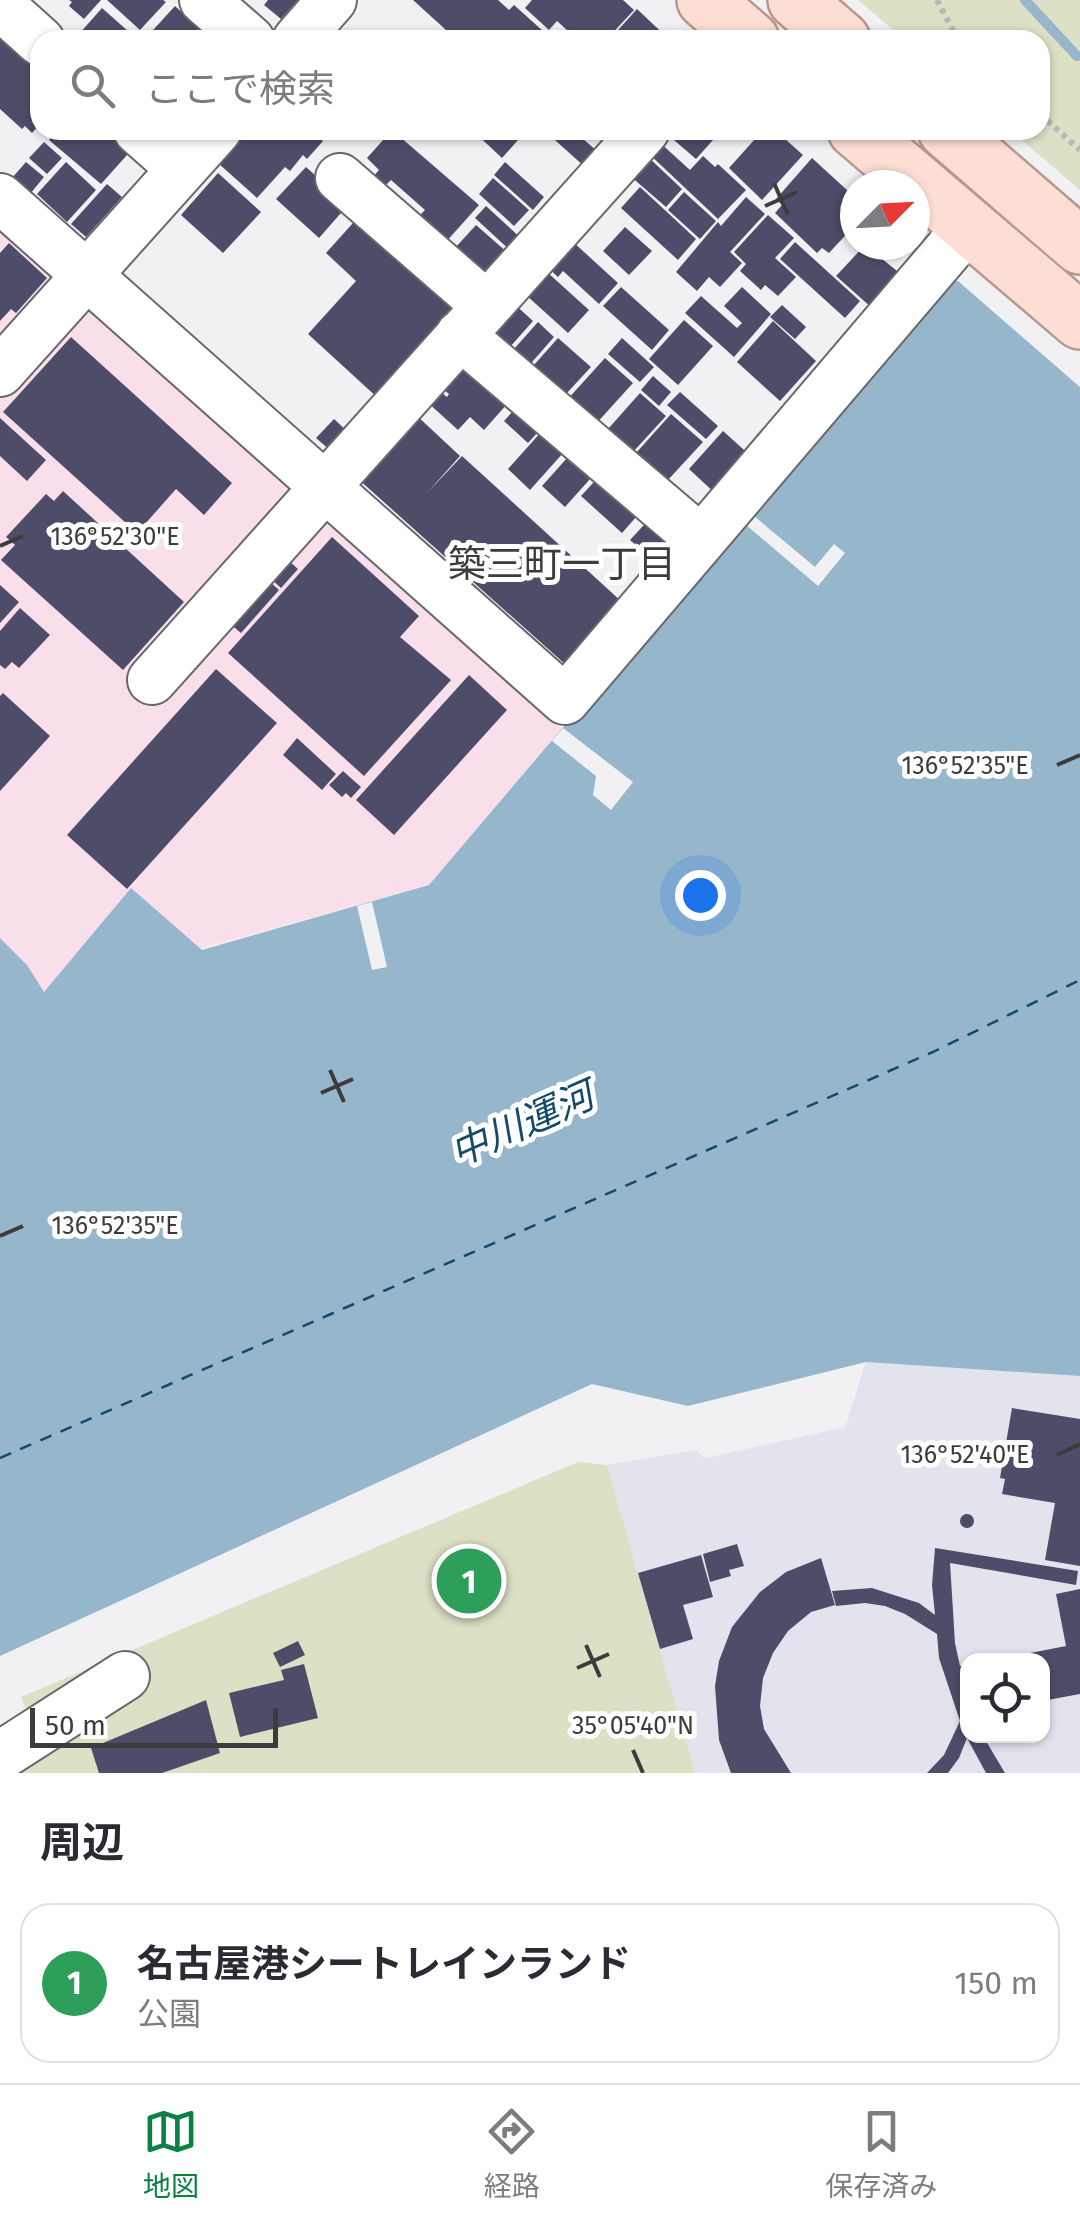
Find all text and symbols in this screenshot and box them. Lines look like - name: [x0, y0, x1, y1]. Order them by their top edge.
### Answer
- search box: [30, 30, 1050, 140]
- icon: search: [65, 58, 120, 113]
- text: ここで検索: [145, 66, 335, 112]
- north arrow: [840, 170, 930, 260]
- text: 136°52'30"E: [50, 522, 180, 552]
- district label: 築三町一丁目: [448, 541, 676, 587]
- text: 136°52'35"E: [901, 751, 1029, 781]
- your location: [675, 870, 726, 921]
- water label: 中川運河: [443, 1069, 607, 1176]
- text: 136°52'35"E: [51, 1211, 179, 1241]
- text: 136°52'40"E: [901, 1440, 1029, 1470]
- pin: 1: [436, 1544, 502, 1618]
- map controls: [960, 1653, 1050, 1743]
- button: locate: [960, 1653, 1050, 1743]
- scale bar: [30, 1703, 278, 1748]
- text: 50 m: [45, 1709, 106, 1742]
- text: 35°05'40"N: [572, 1711, 694, 1741]
- text: 周辺: [40, 1818, 124, 1868]
- text: 名古屋港シートレインランド: [137, 1941, 631, 1987]
- text: 1: [67, 1964, 82, 2002]
- text: 150 m: [954, 1964, 1038, 2002]
- text: 公園: [137, 1995, 201, 2033]
- tab: 地図: [143, 2104, 199, 2204]
- tab: 経路: [484, 2104, 540, 2204]
- tab: 保存済み: [825, 2104, 937, 2204]

